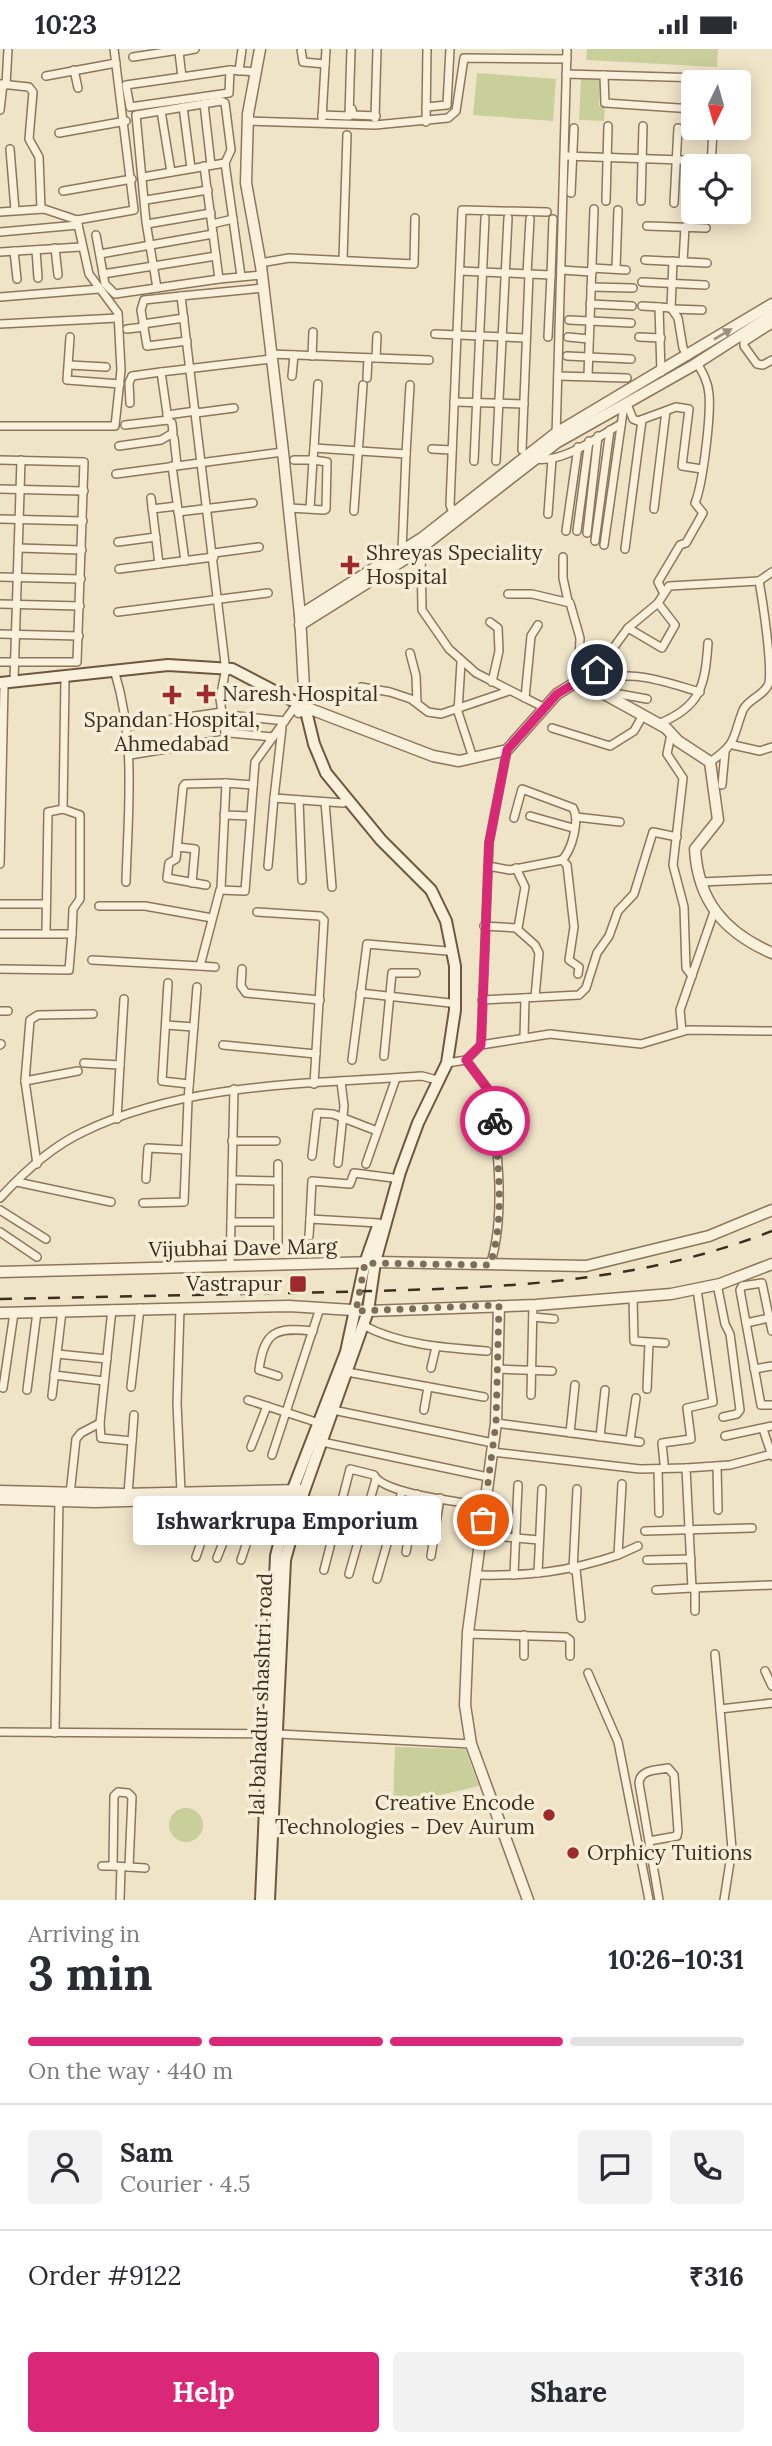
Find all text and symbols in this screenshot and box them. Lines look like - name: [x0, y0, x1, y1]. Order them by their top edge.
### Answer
- text: 10:23: [35, 8, 97, 41]
- north arrow: [681, 70, 751, 140]
- map controls: [681, 70, 751, 224]
- button: locate: [681, 154, 751, 224]
- one-way arrow: [713, 328, 732, 340]
- place label: Shreyas Speciality Hospital: [366, 539, 543, 590]
- marker: Shreyas Speciality Hospital: [340, 555, 360, 575]
- pin: [567, 640, 627, 700]
- icon: home: [578, 651, 616, 689]
- place label: Naresh Hospital: [222, 680, 378, 707]
- marker: Naresh Hospital: [196, 684, 216, 704]
- marker: Spandan Hospital, Ahmedabad: [162, 685, 182, 705]
- place label: Spandan Hospital, Ahmedabad: [84, 706, 260, 757]
- courier: [460, 1086, 530, 1156]
- icon: bike: [476, 1102, 514, 1140]
- street label: Vijubhai Dave Marg: [147, 1232, 338, 1263]
- place label: Vastrapur: [185, 1270, 282, 1297]
- marker: Vastrapur: [288, 1274, 308, 1294]
- pin: [453, 1490, 513, 1550]
- callout: Ishwarkrupa Emporium: [133, 1495, 441, 1545]
- icon: bag: [464, 1501, 502, 1539]
- text: Ishwarkrupa Emporium: [156, 1506, 418, 1535]
- street label: lal bahadur shashtri road: [243, 1572, 278, 1816]
- place label: Creative Encode Technologies - Dev Aurum: [275, 1789, 535, 1840]
- marker: Creative Encode Technologies - Dev Aurum: [541, 1807, 557, 1823]
- place label: Orphicy Tuitions: [587, 1839, 752, 1866]
- marker: Orphicy Tuitions: [565, 1845, 581, 1861]
- text: Arriving in: [28, 1919, 140, 1948]
- text: 10:26–10:31: [608, 1943, 744, 1976]
- text: 3 min: [28, 1944, 153, 2003]
- text: On the way · 440 m: [28, 2056, 233, 2085]
- button: person: [28, 2130, 102, 2204]
- button: chat: [578, 2130, 652, 2204]
- button: phone: [670, 2130, 744, 2204]
- text: Sam: [120, 2136, 173, 2169]
- text: Courier · 4.5: [120, 2169, 251, 2198]
- text: Order #9122: [28, 2259, 181, 2292]
- text: ₹316: [689, 2260, 744, 2293]
- button: Help: [28, 2352, 379, 2432]
- button: Share: [393, 2352, 744, 2432]

